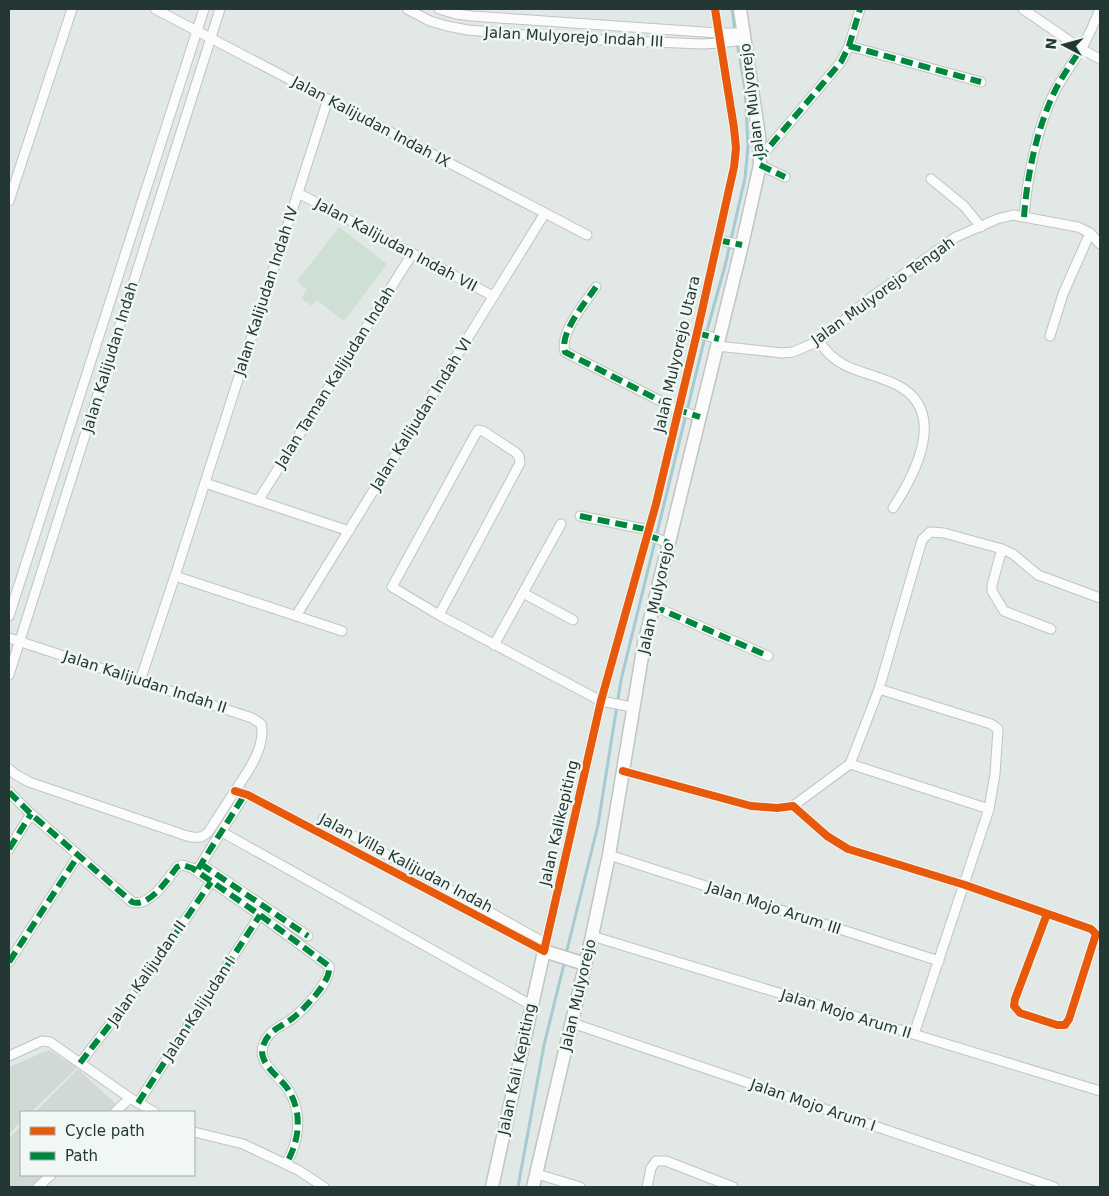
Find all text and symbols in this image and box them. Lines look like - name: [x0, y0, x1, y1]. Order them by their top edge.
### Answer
- north arrow: [1039, 20, 1089, 70]
- street label: Jalan Mulyorejo Indah III: [483, 23, 664, 51]
- text: N: [1043, 37, 1060, 50]
- street label: Jalan Mulyorejo: [736, 42, 768, 159]
- street label: Jalan Kalijudan Indah IX: [288, 72, 453, 171]
- street label: Jalan Kalijudan Indah VII: [311, 194, 480, 295]
- street label: Jalan Kalijudan Indah IV: [230, 204, 302, 379]
- street label: Jalan Mulyorejo Tengah: [807, 233, 958, 350]
- street label: Jalan Mulyorejo Utara: [650, 274, 704, 435]
- street label: Jalan Kalijudan Indah: [78, 279, 142, 436]
- street label: Jalan Taman Kalijudan Indah: [271, 283, 399, 472]
- street label: Jalan Kalijudan Indah VI: [366, 334, 475, 495]
- street label: Jalan Mulyorejo: [634, 540, 678, 657]
- street label: Jalan Kalijudan Indah II: [60, 647, 229, 717]
- street label: Jalan Kalikepiting: [536, 758, 582, 889]
- street label: Jalan Villa Kalijudan Indah: [315, 809, 496, 916]
- street label: Jalan Mojo Arum III: [704, 877, 843, 938]
- street label: Jalan Kalijudan II: [104, 917, 190, 1030]
- street label: Jalan Mulyorejo: [556, 937, 600, 1054]
- street label: Jalan Kalijudan I: [158, 954, 239, 1065]
- street label: Jalan Mojo Arum II: [778, 985, 913, 1042]
- street label: Jalan Kali Kepiting: [494, 1001, 540, 1137]
- street label: Jalan Mojo Arum I: [747, 1075, 878, 1135]
- legend: [20, 1111, 195, 1176]
- text: Cycle path: [65, 1122, 145, 1140]
- text: Path: [65, 1147, 98, 1165]

